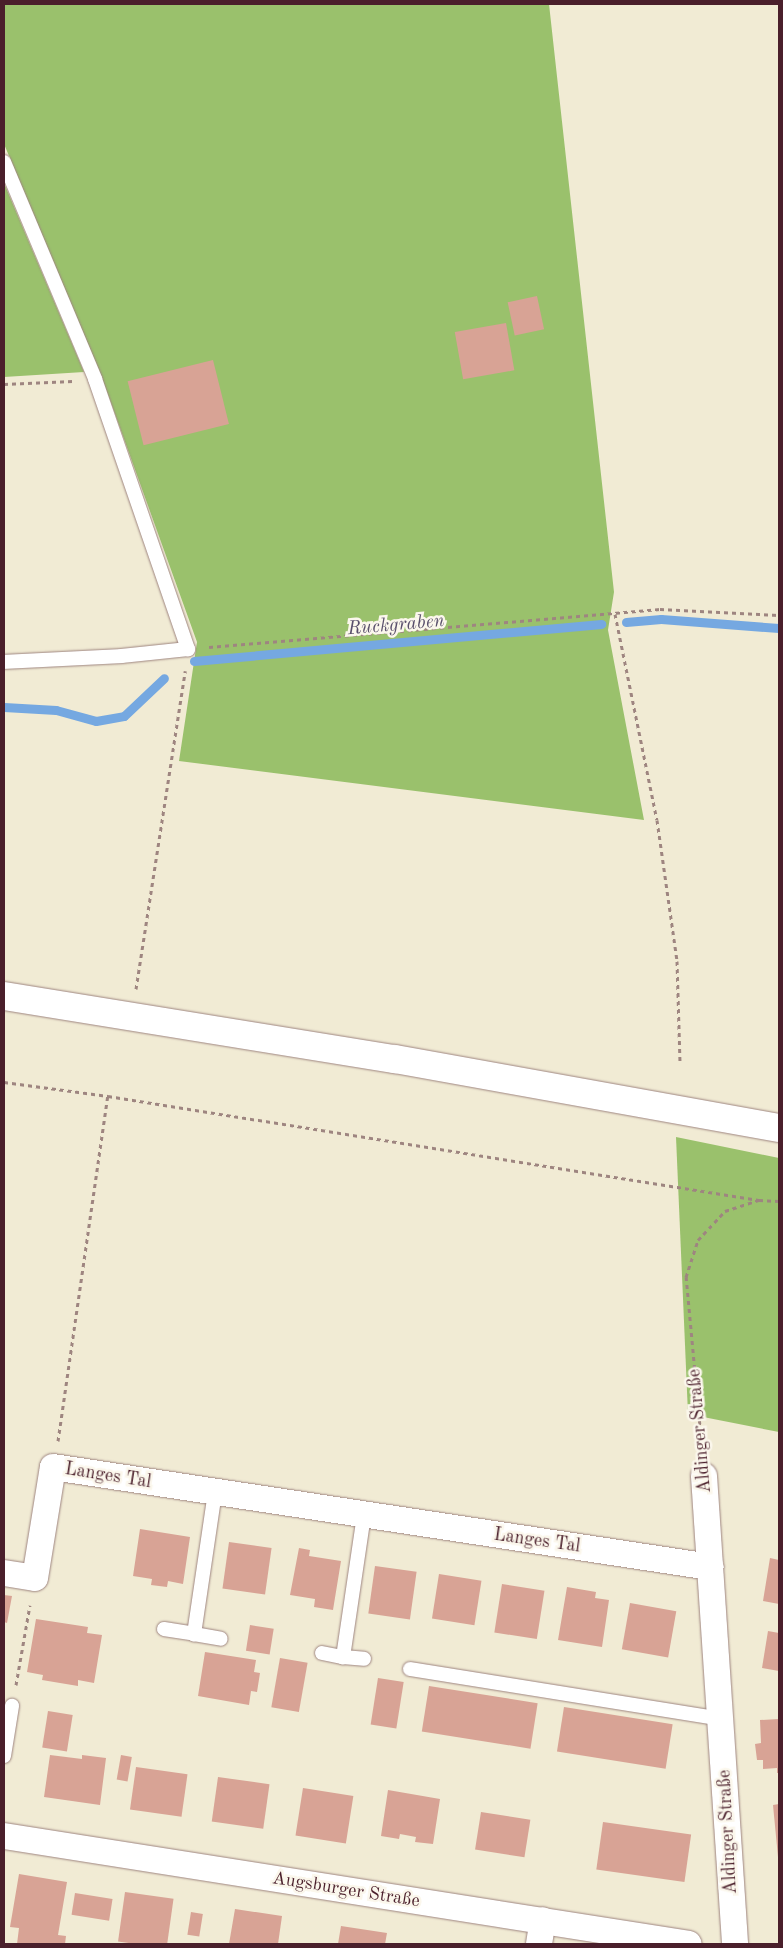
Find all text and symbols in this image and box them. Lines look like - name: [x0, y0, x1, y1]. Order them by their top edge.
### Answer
- water label: Ruckgraben: [347, 610, 445, 642]
- street label: Aldinger Straße: [684, 1368, 716, 1494]
- street label: Langes Tal: [63, 1459, 153, 1493]
- street label: Langes Tal: [492, 1524, 582, 1558]
- street label: Aldinger Straße: [714, 1769, 742, 1895]
- street label: Augsburger Straße: [271, 1868, 421, 1912]

